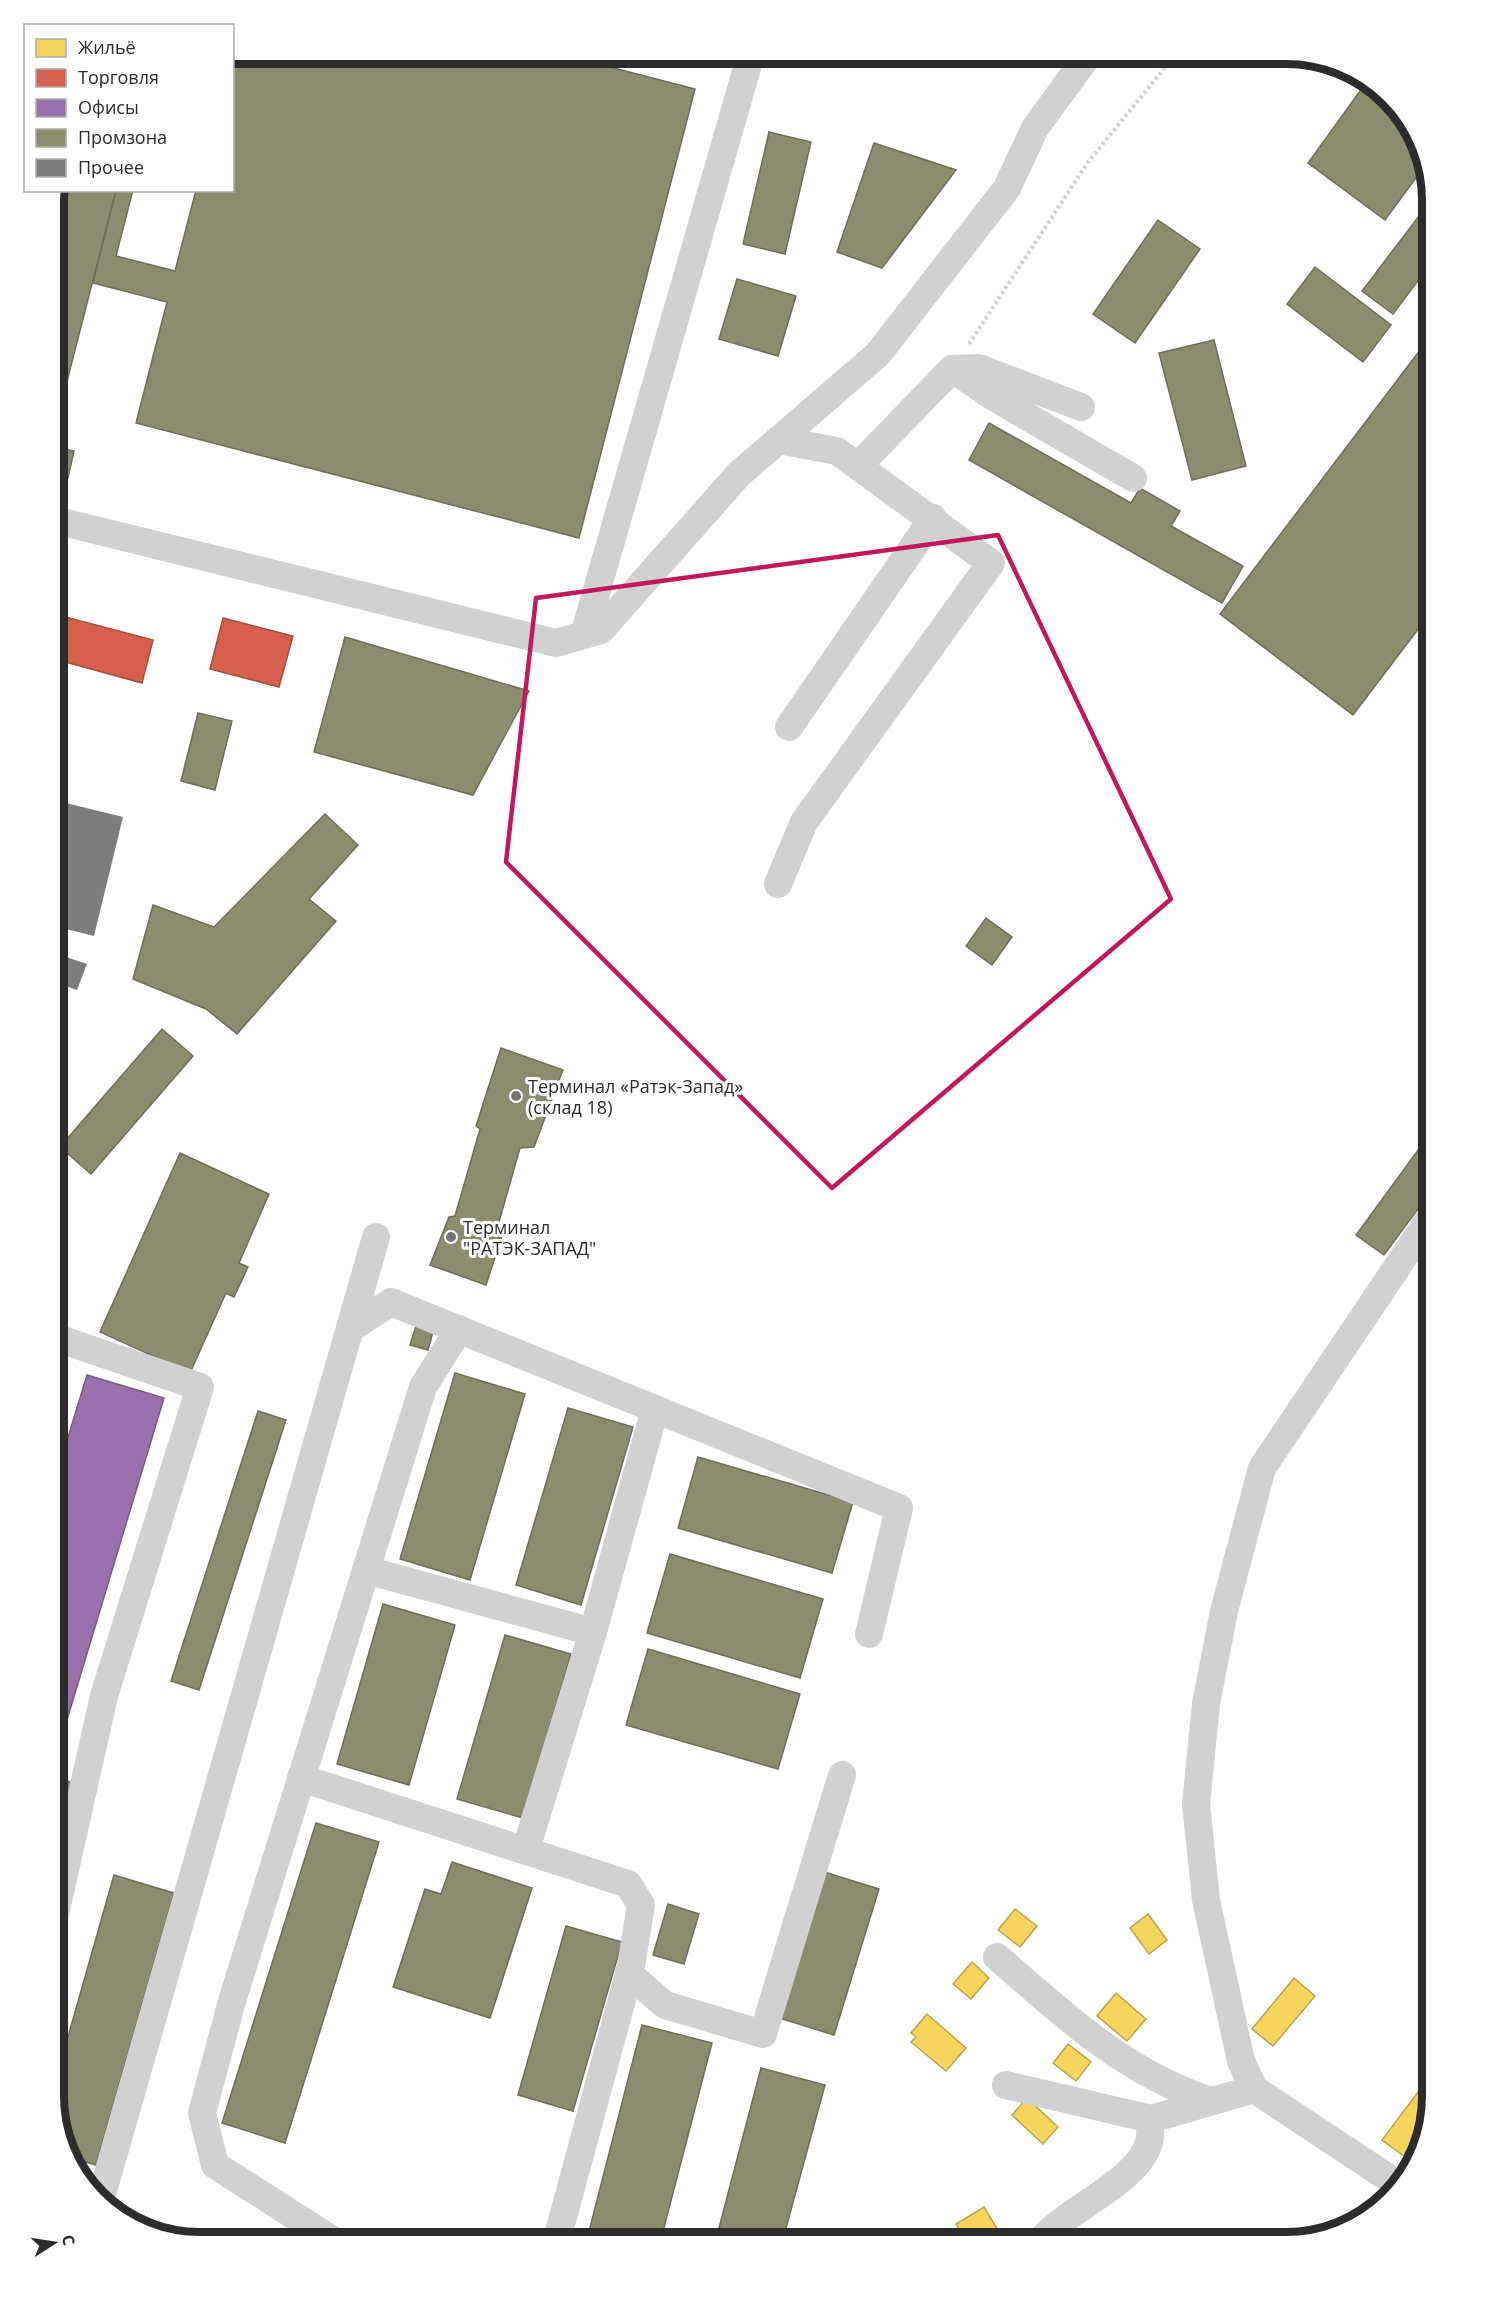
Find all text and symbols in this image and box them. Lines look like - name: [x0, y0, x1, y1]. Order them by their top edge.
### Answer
- legend: [24, 24, 234, 192]
- text: Жильё: [78, 35, 136, 59]
- text: Торговля: [78, 65, 159, 89]
- text: Офисы: [78, 95, 139, 119]
- text: Промзона: [78, 125, 167, 149]
- text: Прочее: [78, 155, 144, 179]
- place label: Терминал «Ратэк-Запад» (склад 18): [528, 1074, 743, 1119]
- marker: Терминал «Ратэк-Запад» (склад 18): [509, 1089, 523, 1103]
- place label: Терминал "РАТЭК-ЗАПАД": [463, 1215, 596, 1260]
- marker: Терминал "РАТЭК-ЗАПАД": [444, 1230, 458, 1244]
- north arrow: [24, 2213, 84, 2273]
- text: С: [57, 2233, 80, 2247]

